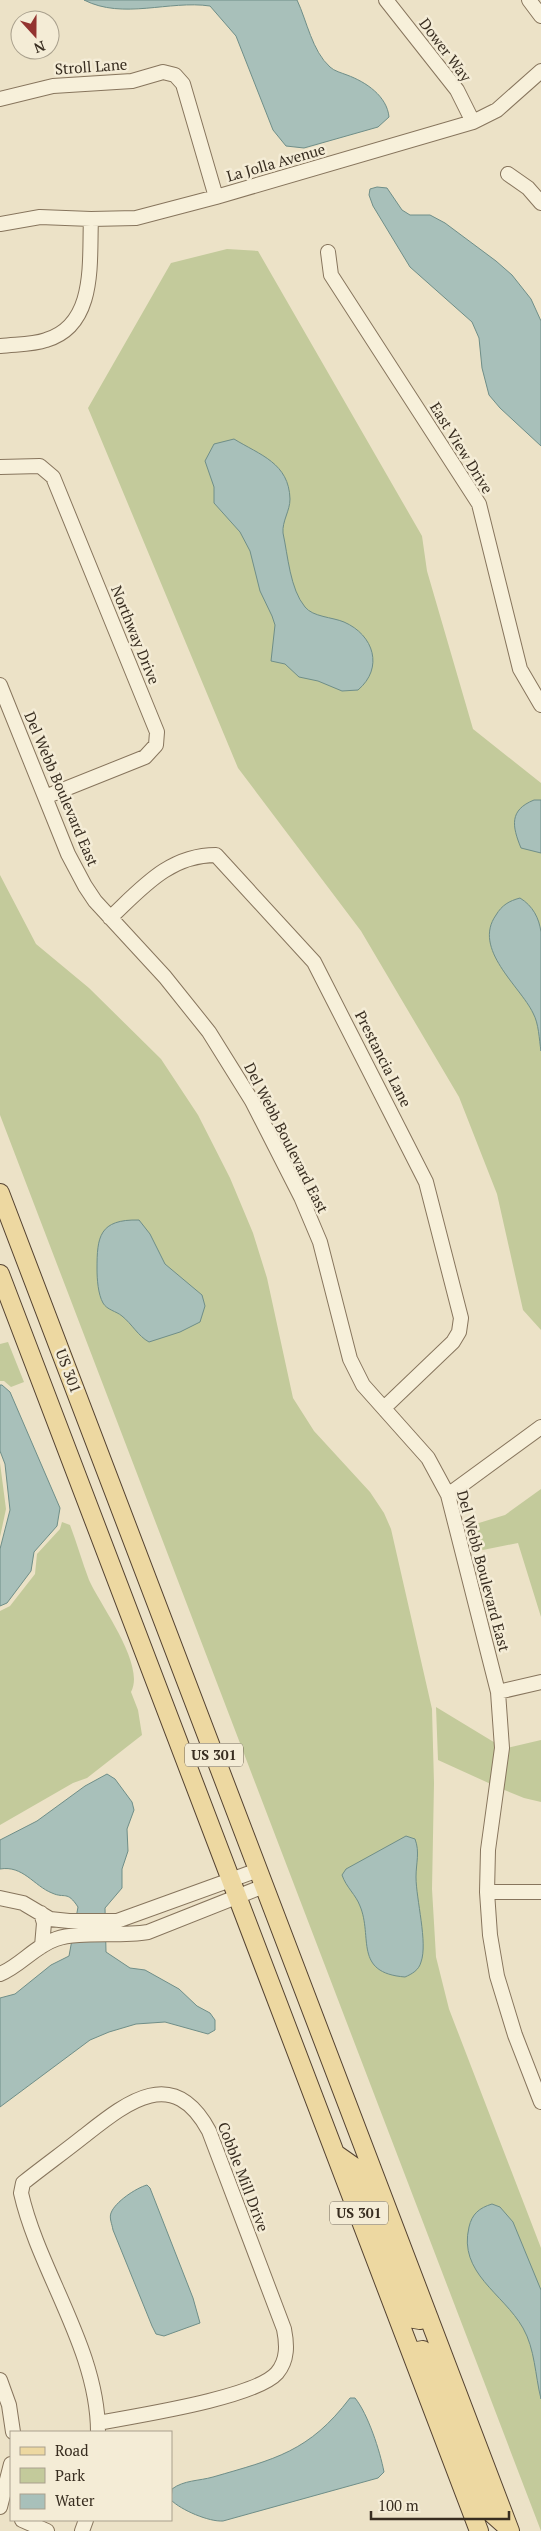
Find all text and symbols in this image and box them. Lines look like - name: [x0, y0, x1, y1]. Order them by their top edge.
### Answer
- north arrow: [10, 10, 60, 60]
- street label: Dower Way: [415, 14, 476, 86]
- text: N: [31, 37, 48, 59]
- street label: Stroll Lane: [54, 53, 128, 79]
- street label: La Jolla Avenue: [224, 138, 327, 186]
- street label: East View Drive: [426, 398, 498, 497]
- street label: Northway Drive: [107, 582, 165, 687]
- street label: Del Webb Boulevard East: [20, 708, 104, 869]
- street label: Prestancia Lane: [351, 1007, 417, 1110]
- street label: Del Webb Boulevard East: [240, 1059, 334, 1216]
- street label: US 301: [51, 1346, 86, 1396]
- street label: Del Webb Boulevard East: [453, 1488, 515, 1654]
- road number: US 301: [185, 1744, 243, 1766]
- street label: Cobble Mill Drive: [214, 2119, 274, 2234]
- road number: US 301: [330, 2202, 388, 2224]
- legend: [10, 2431, 172, 2521]
- text: Road: [55, 2440, 88, 2460]
- text: Park: [55, 2465, 85, 2485]
- scale bar: [371, 2488, 508, 2520]
- text: Water: [55, 2490, 95, 2510]
- text: 100 m: [378, 2495, 419, 2515]

